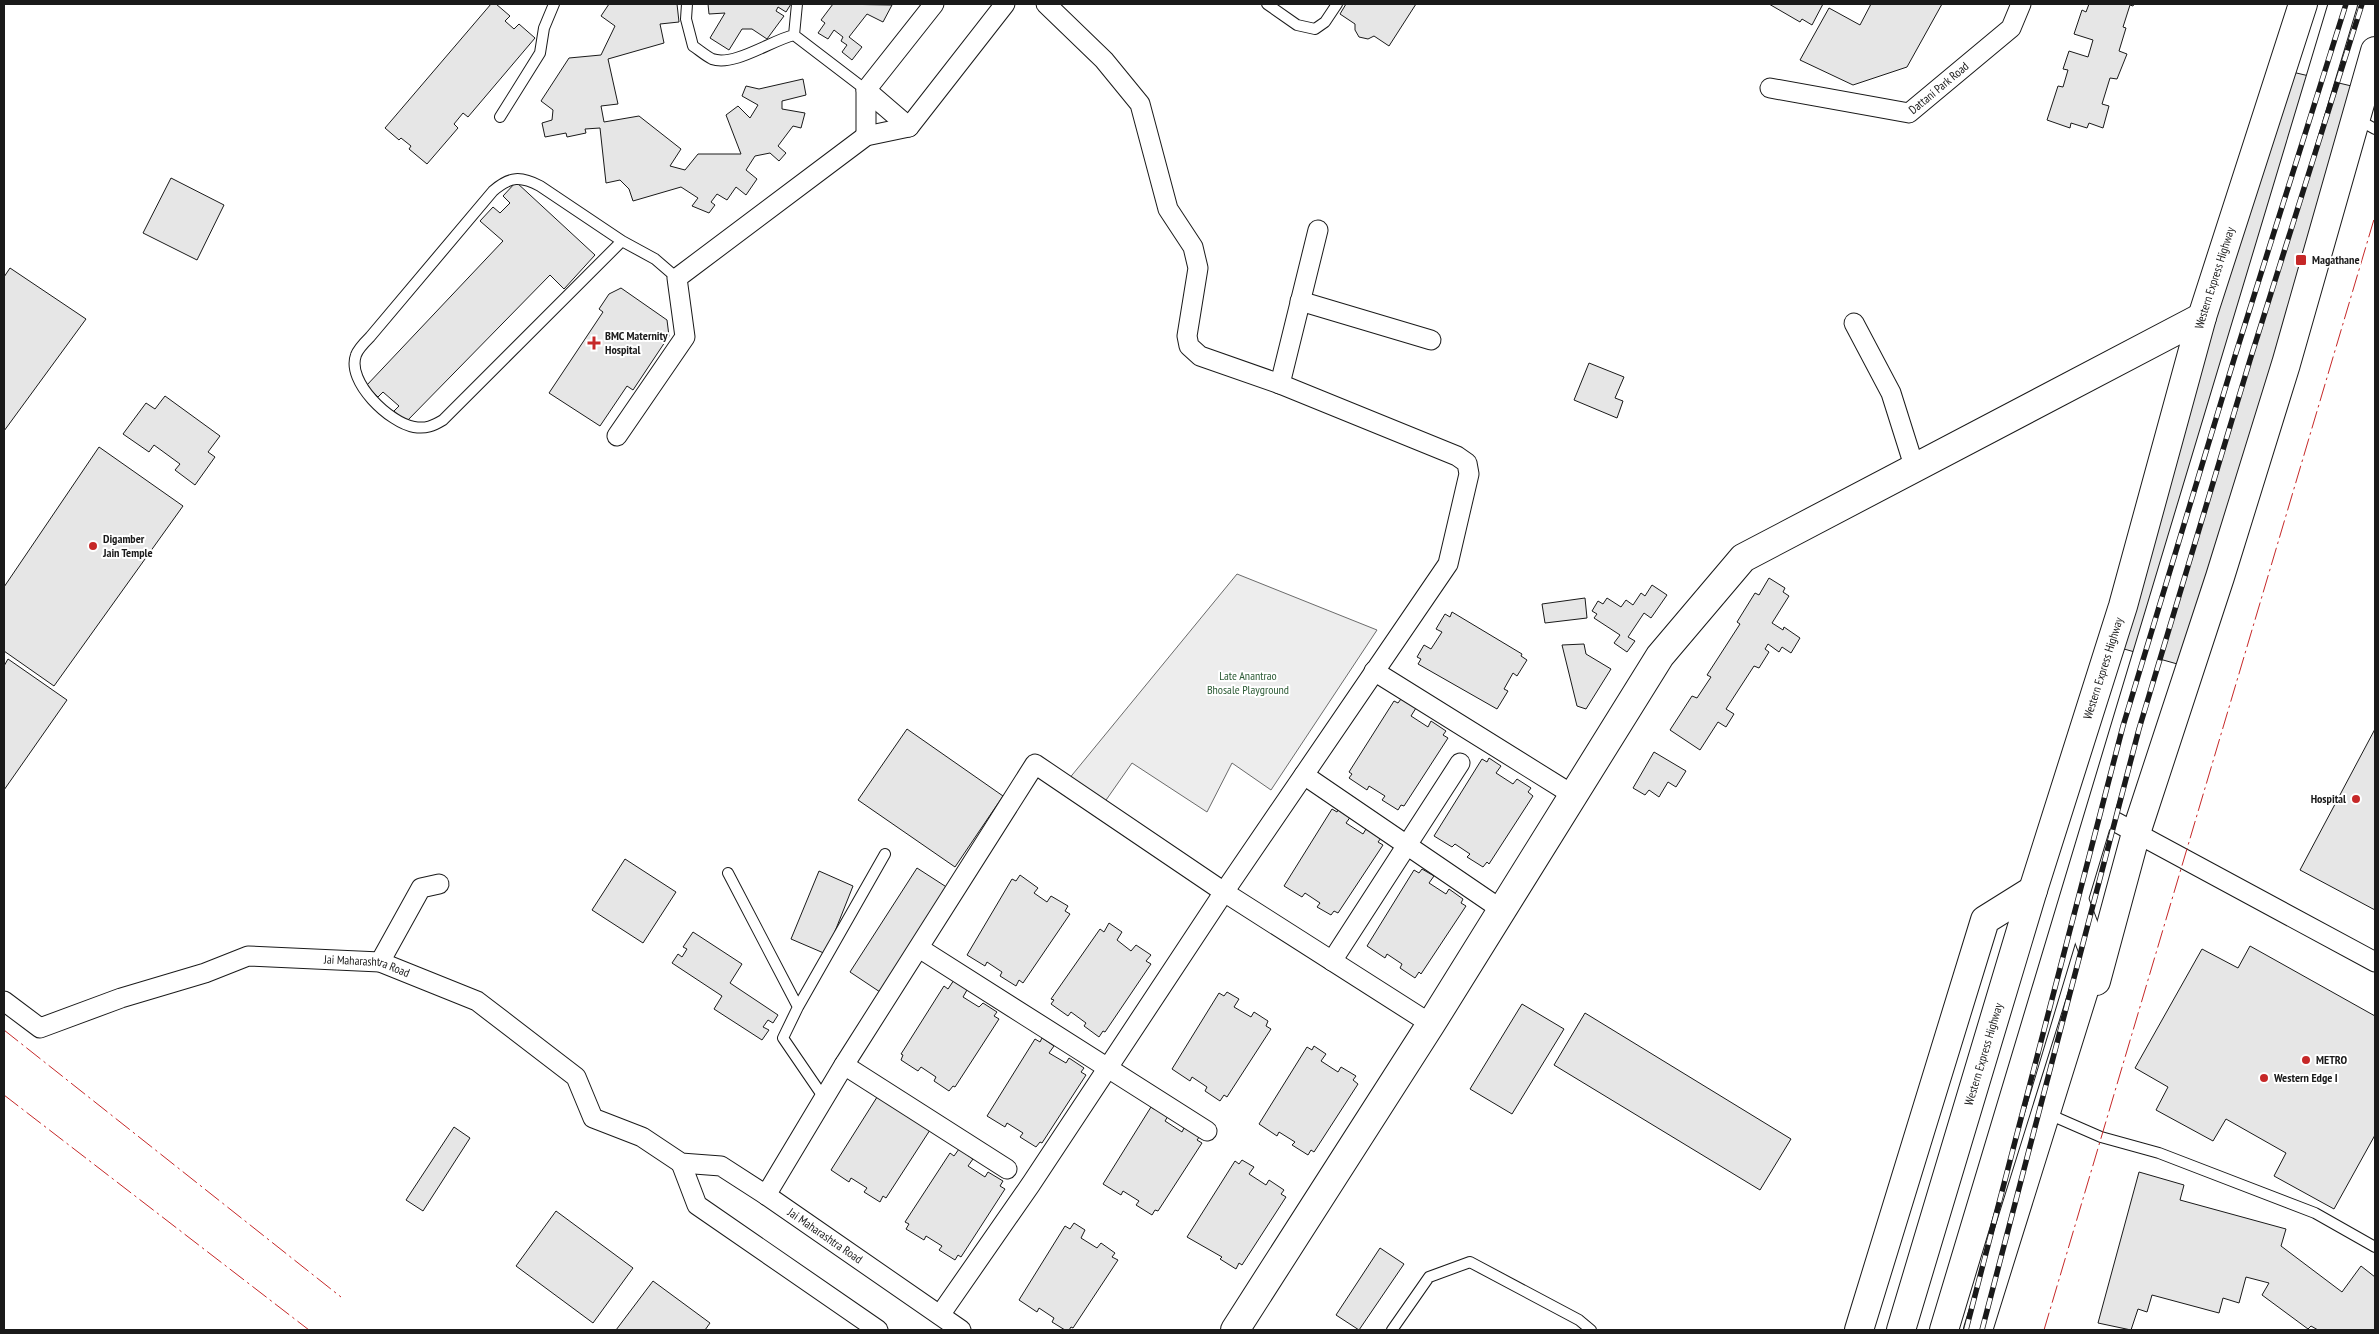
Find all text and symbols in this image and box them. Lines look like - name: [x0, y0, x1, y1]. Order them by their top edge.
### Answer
- street label: Dattani Park Road: [1905, 58, 1972, 117]
- street label: Western Express Highway: [2191, 224, 2238, 330]
- place label: Magathane: [2312, 252, 2360, 267]
- marker: Magathane: [2294, 253, 2308, 267]
- place label: BMC Maternity Hospital: [605, 328, 668, 357]
- marker: BMC Maternity Hospital: [587, 336, 601, 350]
- place label: Digamber Jain Temple: [102, 531, 153, 560]
- marker: Digamber Jain Temple: [87, 540, 99, 552]
- street label: Western Express Highway: [2080, 615, 2126, 721]
- park label: Late Anantrao Bhosale Playground: [1207, 668, 1289, 697]
- place label: Hospital: [2311, 791, 2346, 806]
- marker: Hospital: [2350, 793, 2362, 805]
- street label: Jai Maharashtra Road: [323, 951, 412, 980]
- street label: Western Express Highway: [1961, 1001, 2006, 1107]
- place label: METRO: [2316, 1052, 2348, 1067]
- marker: METRO: [2300, 1054, 2312, 1066]
- place label: Western Edge I: [2273, 1070, 2338, 1085]
- marker: Western Edge I: [2258, 1072, 2270, 1084]
- street label: Jai Maharashtra Road: [784, 1204, 865, 1266]

